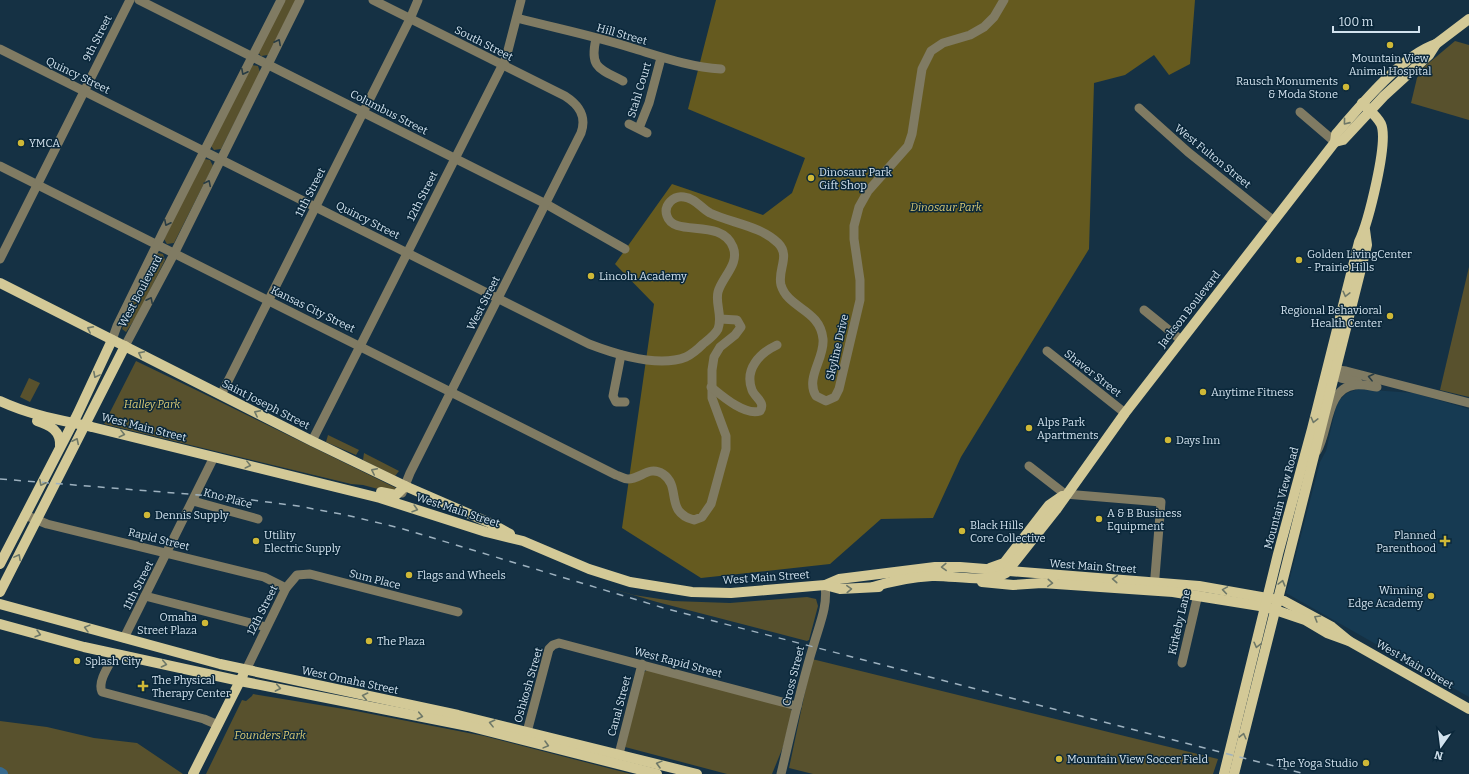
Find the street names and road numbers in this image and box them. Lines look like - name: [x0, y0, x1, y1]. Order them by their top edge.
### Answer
- street label: 9th Street: [80, 13, 115, 64]
- street label: Hill Street: [595, 21, 648, 48]
- street label: South Street: [452, 23, 515, 64]
- street label: Quincy Street: [44, 54, 112, 97]
- street label: Stahl Court: [625, 61, 654, 119]
- street label: Columbus Street: [348, 87, 430, 138]
- street label: West Fulton Street: [1172, 122, 1253, 191]
- street label: 11th Street: [293, 166, 328, 219]
- street label: 12th Street: [404, 169, 441, 223]
- street label: Quincy Street: [334, 199, 402, 242]
- street label: West Boulevard: [116, 253, 165, 329]
- street label: Jackson Boulevard: [1155, 268, 1224, 351]
- street label: West Street: [464, 274, 503, 332]
- street label: Kansas City Street: [269, 283, 357, 335]
- street label: Skyline Drive: [824, 313, 851, 381]
- street label: Shaver Street: [1062, 347, 1124, 400]
- street label: Saint Joseph Street: [220, 377, 312, 432]
- street label: West Main Street: [100, 411, 188, 444]
- street label: Mountain View Road: [1262, 445, 1301, 551]
- street label: Kno Place: [202, 486, 254, 511]
- street label: West Main Street: [414, 491, 501, 530]
- street label: Rapid Street: [127, 526, 191, 553]
- street label: West Main Street: [1049, 557, 1137, 576]
- street label: 11th Street: [121, 559, 156, 612]
- street label: Sum Place: [348, 567, 402, 592]
- street label: West Main Street: [722, 568, 810, 587]
- street label: 12th Street: [244, 583, 281, 637]
- street label: Kirkeby Lane: [1166, 588, 1193, 656]
- street label: West Main Street: [1374, 637, 1456, 692]
- street label: West Rapid Street: [632, 644, 723, 680]
- street label: Cross Street: [780, 645, 807, 708]
- street label: Oshkosh Street: [512, 646, 545, 724]
- street label: West Omaha Street: [300, 664, 399, 697]
- street label: Canal Street: [605, 674, 634, 738]

